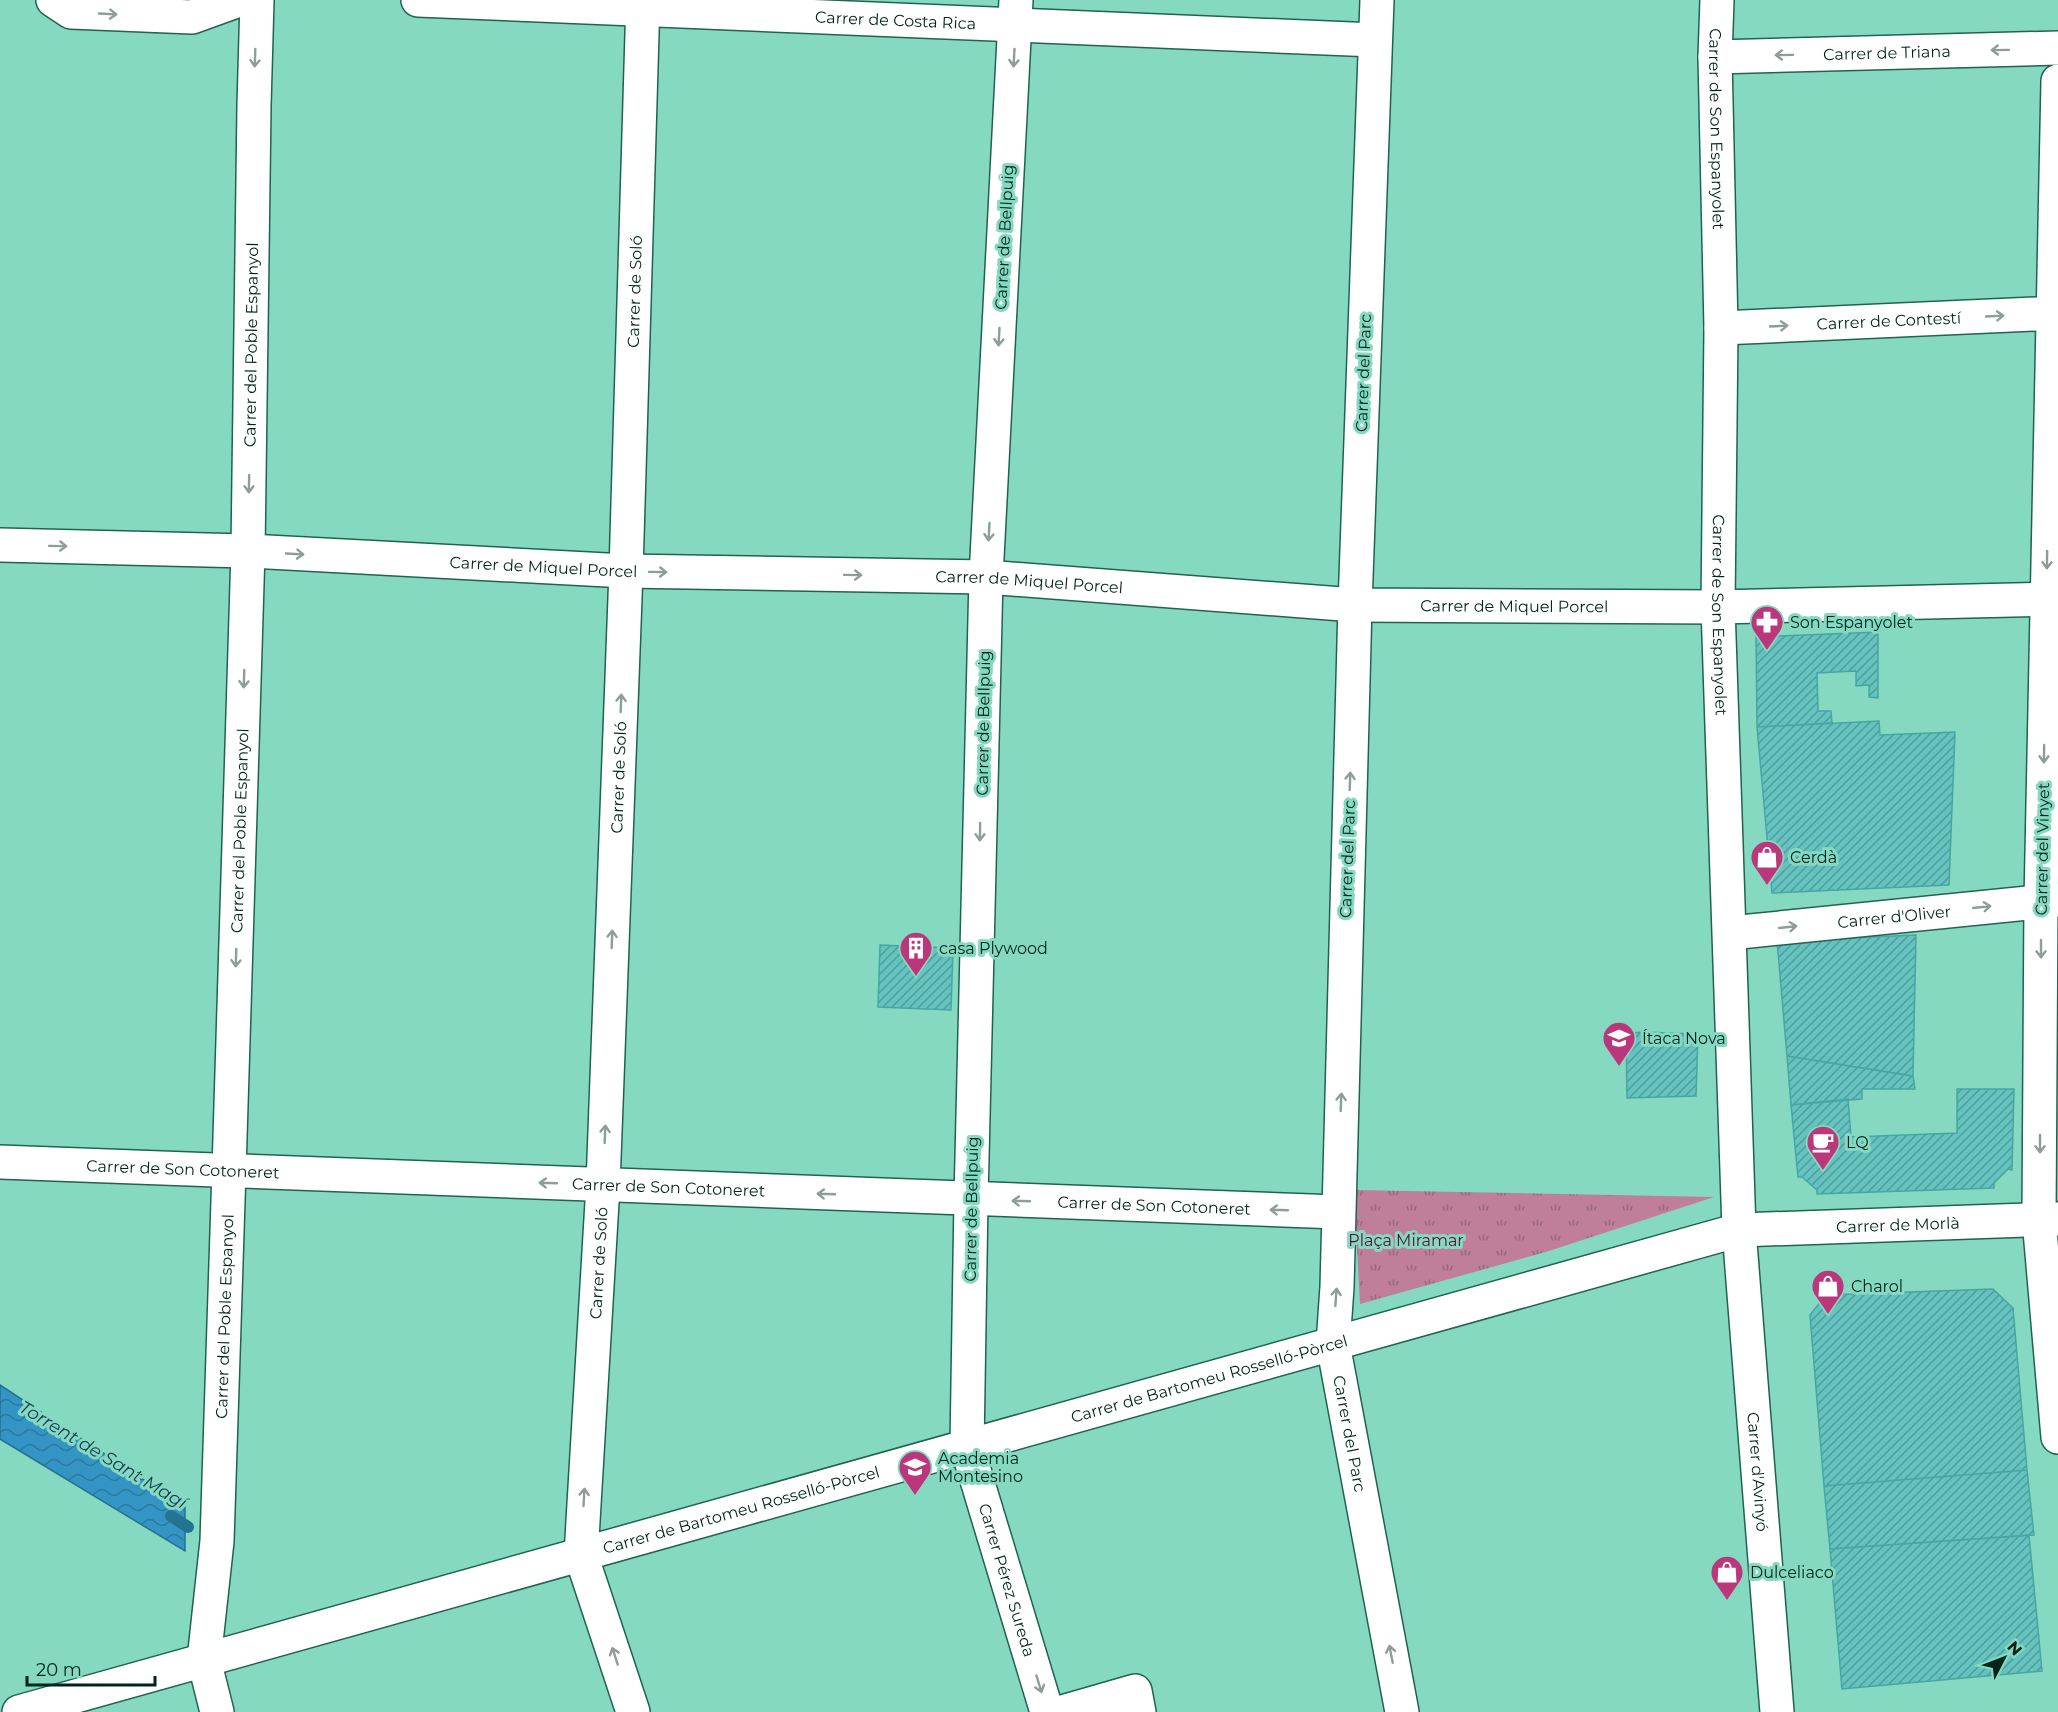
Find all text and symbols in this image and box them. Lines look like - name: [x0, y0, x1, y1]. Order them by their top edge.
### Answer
- one-way arrow: [97, 8, 117, 19]
- street label: Carrer de Costa Rica: [815, 8, 977, 33]
- street label: Carrer de Son Espanyolet: [1705, 28, 1728, 230]
- street label: Carrer de Triana: [1823, 42, 1951, 64]
- one-way arrow: [1990, 44, 2010, 55]
- one-way arrow: [249, 48, 261, 68]
- one-way arrow: [1008, 48, 1019, 68]
- one-way arrow: [1774, 49, 1794, 61]
- street label: Carrer de Bellpuig: [991, 164, 1018, 310]
- street label: Carrer de Soló: [624, 235, 646, 348]
- street label: Carrer del Poble Espanyol: [240, 242, 262, 447]
- street label: Carrer de Contestí: [1816, 308, 1962, 334]
- one-way arrow: [1984, 310, 2004, 321]
- street label: Carrer del Parc: [1352, 314, 1375, 432]
- one-way arrow: [1769, 320, 1789, 331]
- one-way arrow: [993, 327, 1004, 347]
- one-way arrow: [243, 474, 255, 494]
- street label: Carrer de Son Espanyolet: [1708, 514, 1731, 716]
- one-way arrow: [983, 521, 994, 541]
- one-way arrow: [48, 540, 68, 552]
- one-way arrow: [285, 548, 305, 559]
- one-way arrow: [2041, 549, 2053, 569]
- street label: Carrer de Miquel Porcel: [449, 553, 638, 581]
- one-way arrow: [647, 566, 667, 578]
- street label: Carrer de Miquel Porcel: [935, 567, 1124, 597]
- one-way arrow: [842, 569, 862, 581]
- street label: Carrer de Miquel Porcel: [1420, 596, 1608, 616]
- pharmacy icon: Son Espanyolet: [1749, 604, 1785, 651]
- place label: Son Espanyolet: [1790, 613, 1913, 632]
- street label: Carrer de Bellpuig: [973, 650, 994, 796]
- one-way arrow: [239, 669, 250, 689]
- one-way arrow: [615, 693, 626, 713]
- street label: Carrer de Soló: [607, 721, 630, 834]
- street label: Carrer del Poble Espanyol: [227, 728, 253, 933]
- one-way arrow: [2038, 744, 2050, 764]
- one-way arrow: [1344, 772, 1355, 792]
- street label: Carrer del Vinyet: [2032, 782, 2053, 916]
- street label: Carrer del Parc: [1336, 800, 1359, 918]
- one-way arrow: [974, 821, 986, 841]
- shop icon: Cerdà: [1749, 839, 1785, 886]
- place label: Cerdà: [1790, 848, 1837, 867]
- one-way arrow: [1971, 901, 1991, 912]
- street label: Carrer d'Oliver: [1837, 902, 1952, 932]
- one-way arrow: [1777, 921, 1797, 932]
- one-way arrow: [606, 930, 618, 950]
- building icon: casa Plywood: [898, 930, 934, 977]
- place label: casa Plywood: [939, 939, 1048, 958]
- one-way arrow: [2035, 939, 2047, 959]
- one-way arrow: [230, 948, 241, 968]
- school or university icon: Ítaca Nova: [1601, 1020, 1637, 1067]
- place label: Ítaca Nova: [1642, 1029, 1726, 1048]
- one-way arrow: [1335, 1093, 1346, 1113]
- cafe icon: LQ: [1805, 1124, 1841, 1171]
- one-way arrow: [599, 1125, 610, 1145]
- place label: LQ: [1846, 1133, 1869, 1152]
- one-way arrow: [2034, 1134, 2046, 1154]
- street label: Carrer de Bellpuig: [961, 1136, 982, 1282]
- street label: Carrer de Son Cotoneret: [86, 1156, 280, 1182]
- street label: Carrer de Son Cotoneret: [572, 1174, 766, 1201]
- one-way arrow: [538, 1177, 558, 1188]
- one-way arrow: [817, 1188, 837, 1199]
- street label: Carrer de Son Cotoneret: [1057, 1193, 1252, 1219]
- one-way arrow: [1012, 1195, 1032, 1207]
- one-way arrow: [1270, 1205, 1290, 1216]
- street label: Carrer de Soló: [586, 1206, 612, 1320]
- street label: Carrer de Morlà: [1836, 1213, 1960, 1237]
- street label: Carrer del Poble Espanyol: [212, 1214, 238, 1419]
- park label: Plaça Miramar: [1348, 1231, 1464, 1250]
- shop icon: Charol: [1810, 1268, 1846, 1315]
- place label: Charol: [1851, 1277, 1903, 1296]
- one-way arrow: [1331, 1287, 1342, 1307]
- street label: Carrer de Bartomeu Rosselló-Pòrcel: [1069, 1331, 1350, 1427]
- street label: Carrer del Parc: [1329, 1374, 1370, 1494]
- water label: Torrent de Sant Magí: [15, 1396, 193, 1515]
- street label: Carrer d'Avinyó: [1743, 1411, 1772, 1532]
- school or university icon: Academia Montesino: [897, 1449, 933, 1496]
- place label: Academia Montesino: [938, 1449, 1023, 1486]
- street label: Carrer de Bartomeu Rosselló-Pòrcel: [601, 1462, 882, 1558]
- one-way arrow: [579, 1487, 590, 1507]
- street label: Carrer Pérez Sureda: [975, 1501, 1039, 1659]
- shop icon: Dulceliaco: [1709, 1554, 1745, 1601]
- place label: Dulceliaco: [1750, 1563, 1834, 1582]
- north arrow: [1974, 1628, 2034, 1688]
- text: N: [2003, 1637, 2026, 1659]
- one-way arrow: [1385, 1645, 1396, 1665]
- one-way arrow: [608, 1647, 619, 1666]
- scale bar: [27, 1649, 154, 1687]
- text: 20 m: [36, 1659, 82, 1681]
- one-way arrow: [1034, 1674, 1045, 1693]

